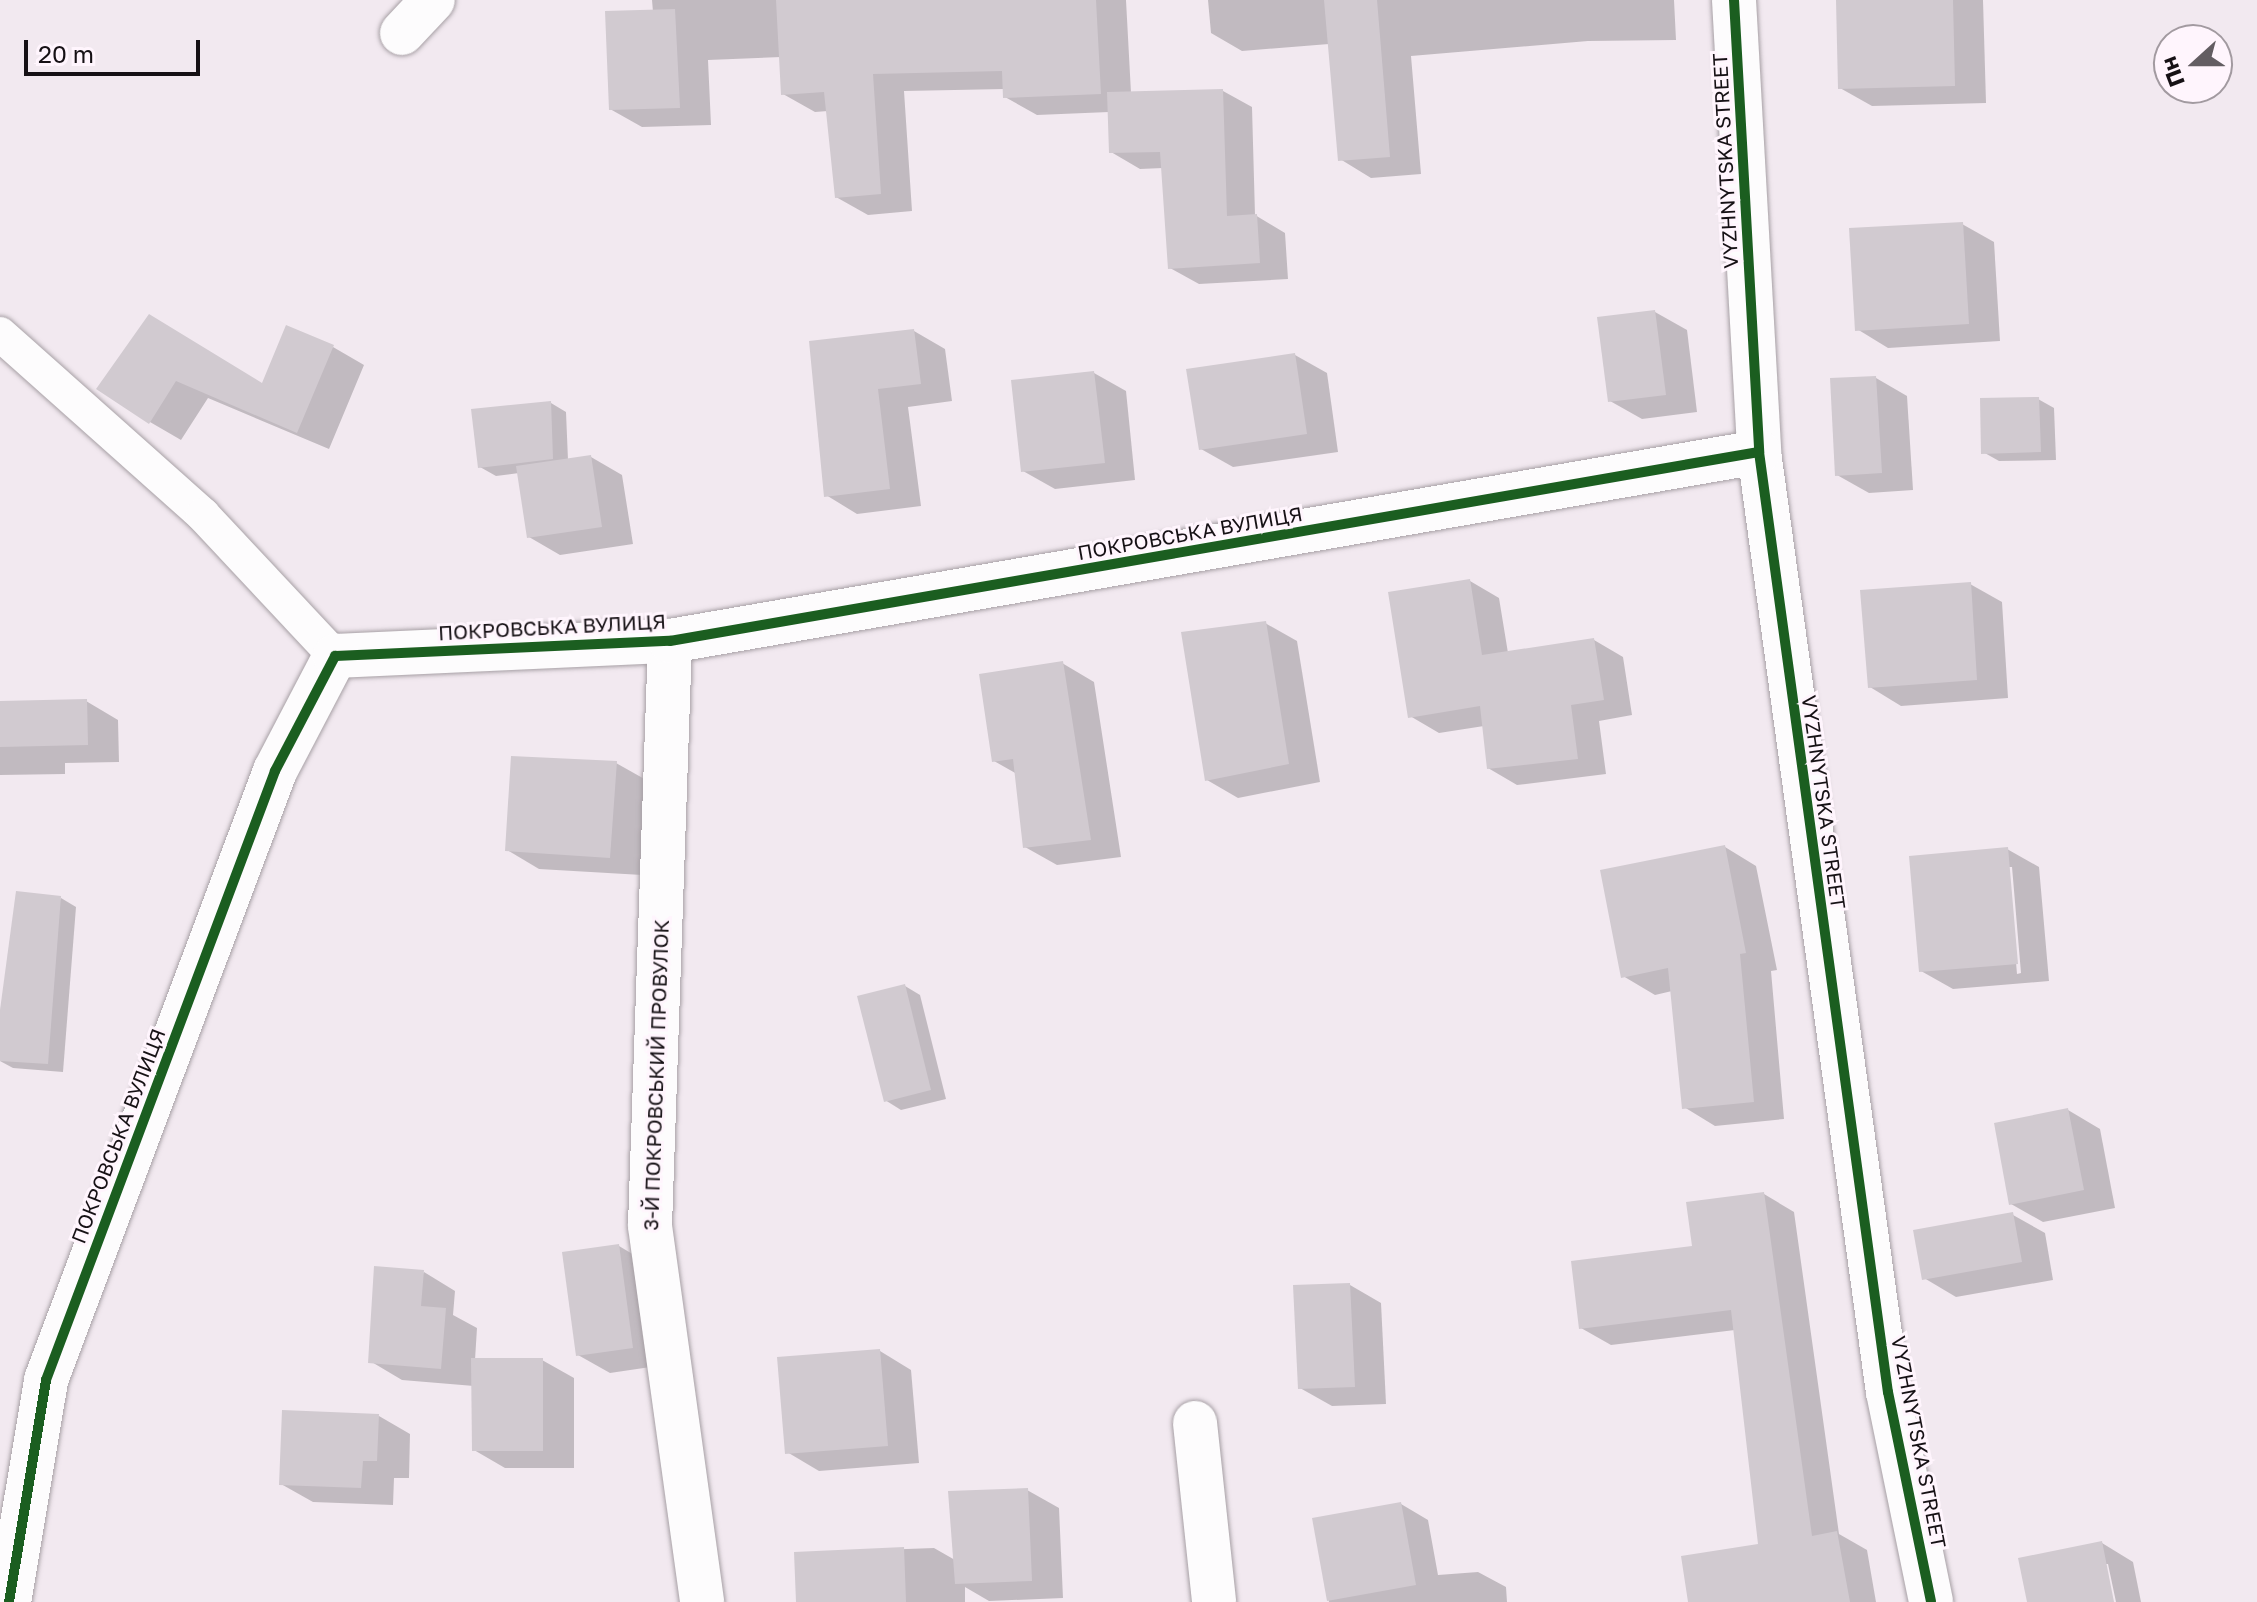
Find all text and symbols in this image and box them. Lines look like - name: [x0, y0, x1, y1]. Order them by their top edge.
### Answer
- scale bar: [28, 24, 204, 74]
- north arrow: [2153, 24, 2233, 104]
- text: 20 m: [38, 39, 94, 68]
- street label: VYZHNYTSKA STREET: [1707, 53, 1743, 269]
- text: Пн: [2154, 53, 2190, 91]
- street label: ПОКРОВСЬКА ВУЛИЦЯ: [1076, 501, 1304, 565]
- street label: ПОКРОВСЬКА ВУЛИЦЯ: [438, 609, 666, 645]
- street label: VYZHNYTSKA STREET: [1797, 694, 1851, 910]
- street label: 3-Й ПОКРОВСЬКИЙ ПРОВУЛОК: [639, 919, 673, 1231]
- street label: ПОКРОВСЬКА ВУЛИЦЯ: [66, 1025, 170, 1247]
- street label: VYZHNYTSKA STREET: [1887, 1334, 1951, 1550]

